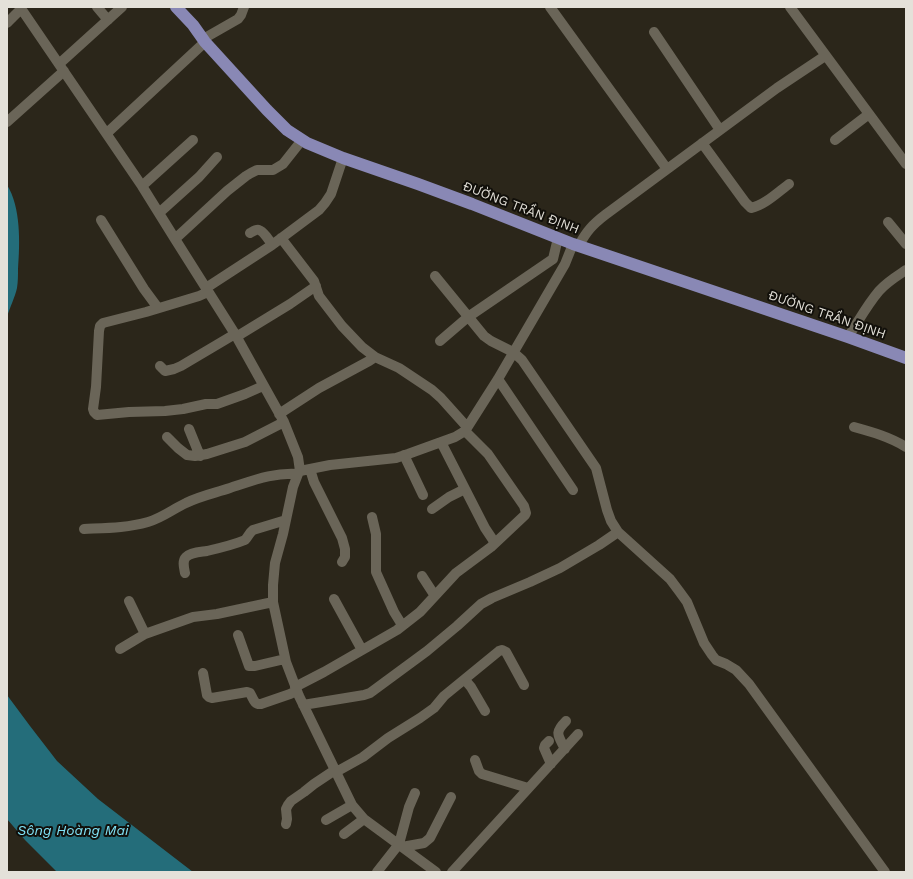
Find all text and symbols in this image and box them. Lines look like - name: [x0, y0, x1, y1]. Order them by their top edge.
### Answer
- street label: ĐƯỜNG TRẦN ĐỊNH: [461, 179, 581, 237]
- street label: ĐƯỜNG TRẦN ĐỊNH: [766, 288, 888, 342]
- water label: Sông Hoàng Mai: [17, 823, 129, 839]

